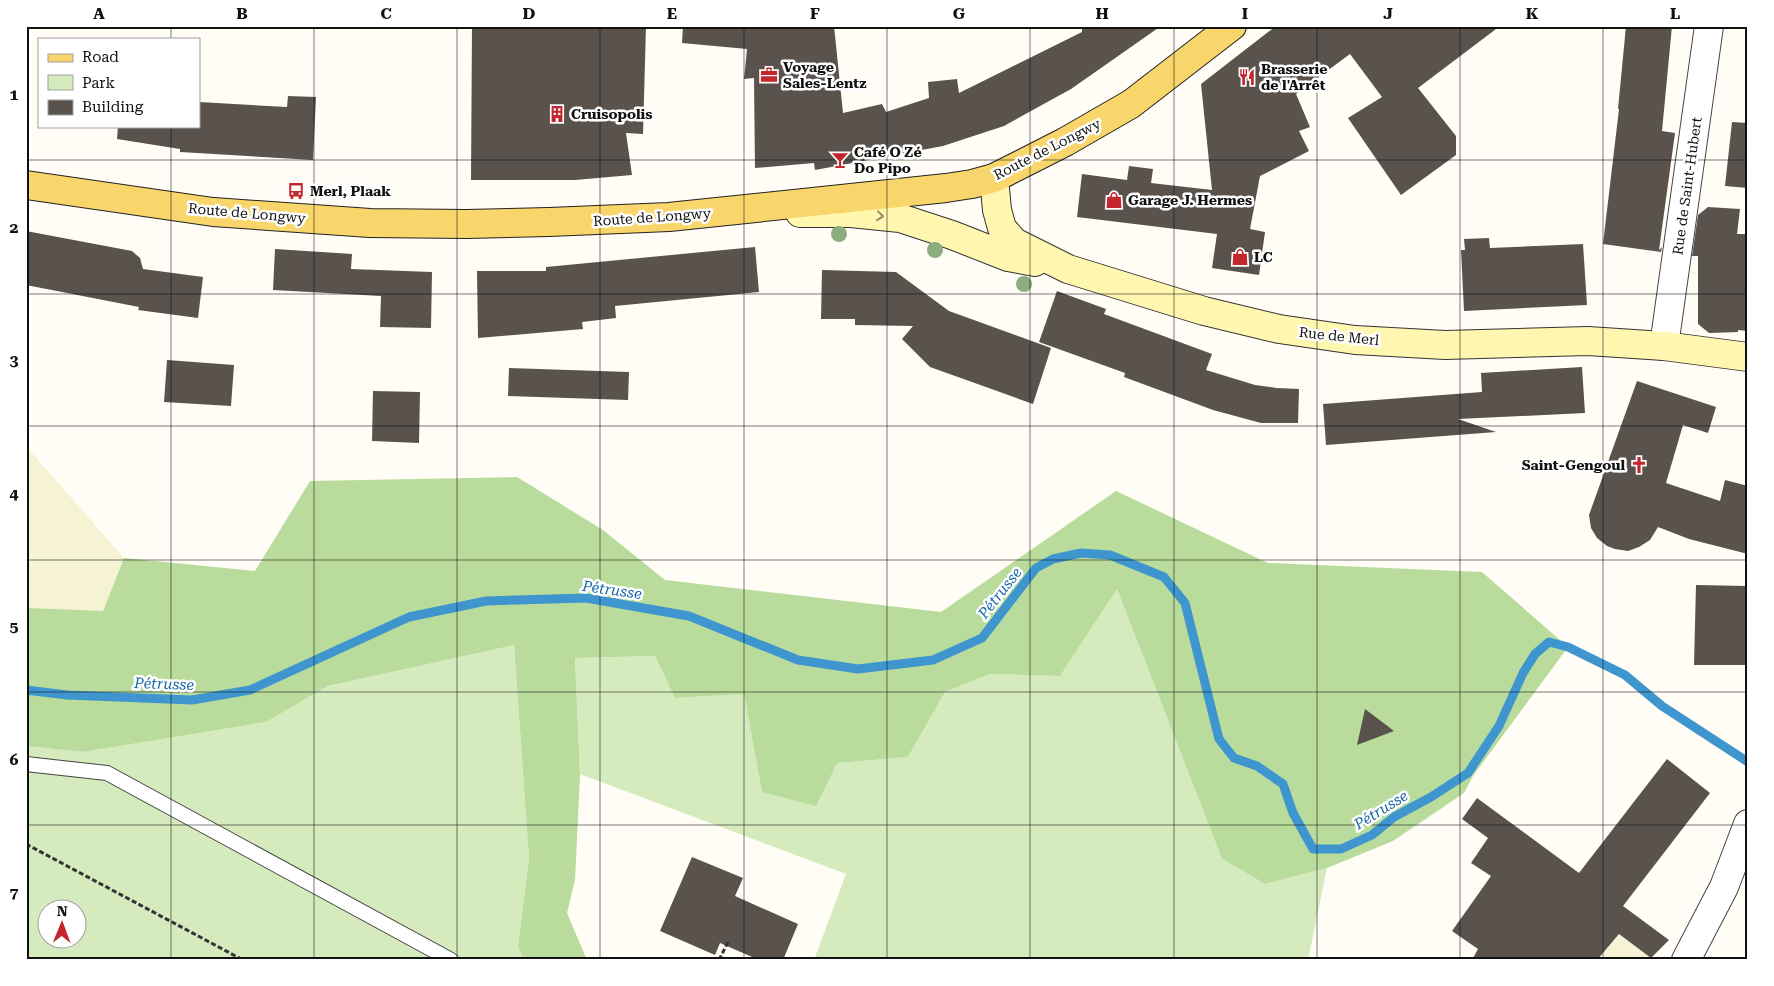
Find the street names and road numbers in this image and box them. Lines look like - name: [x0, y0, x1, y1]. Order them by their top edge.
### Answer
- street label: Route de Longwy: [991, 115, 1104, 183]
- street label: Rue de Saint-Hubert: [1669, 116, 1705, 256]
- street label: Route de Longwy: [188, 200, 307, 226]
- street label: Route de Longwy: [593, 205, 712, 229]
- street label: Rue de Merl: [1298, 324, 1381, 348]

